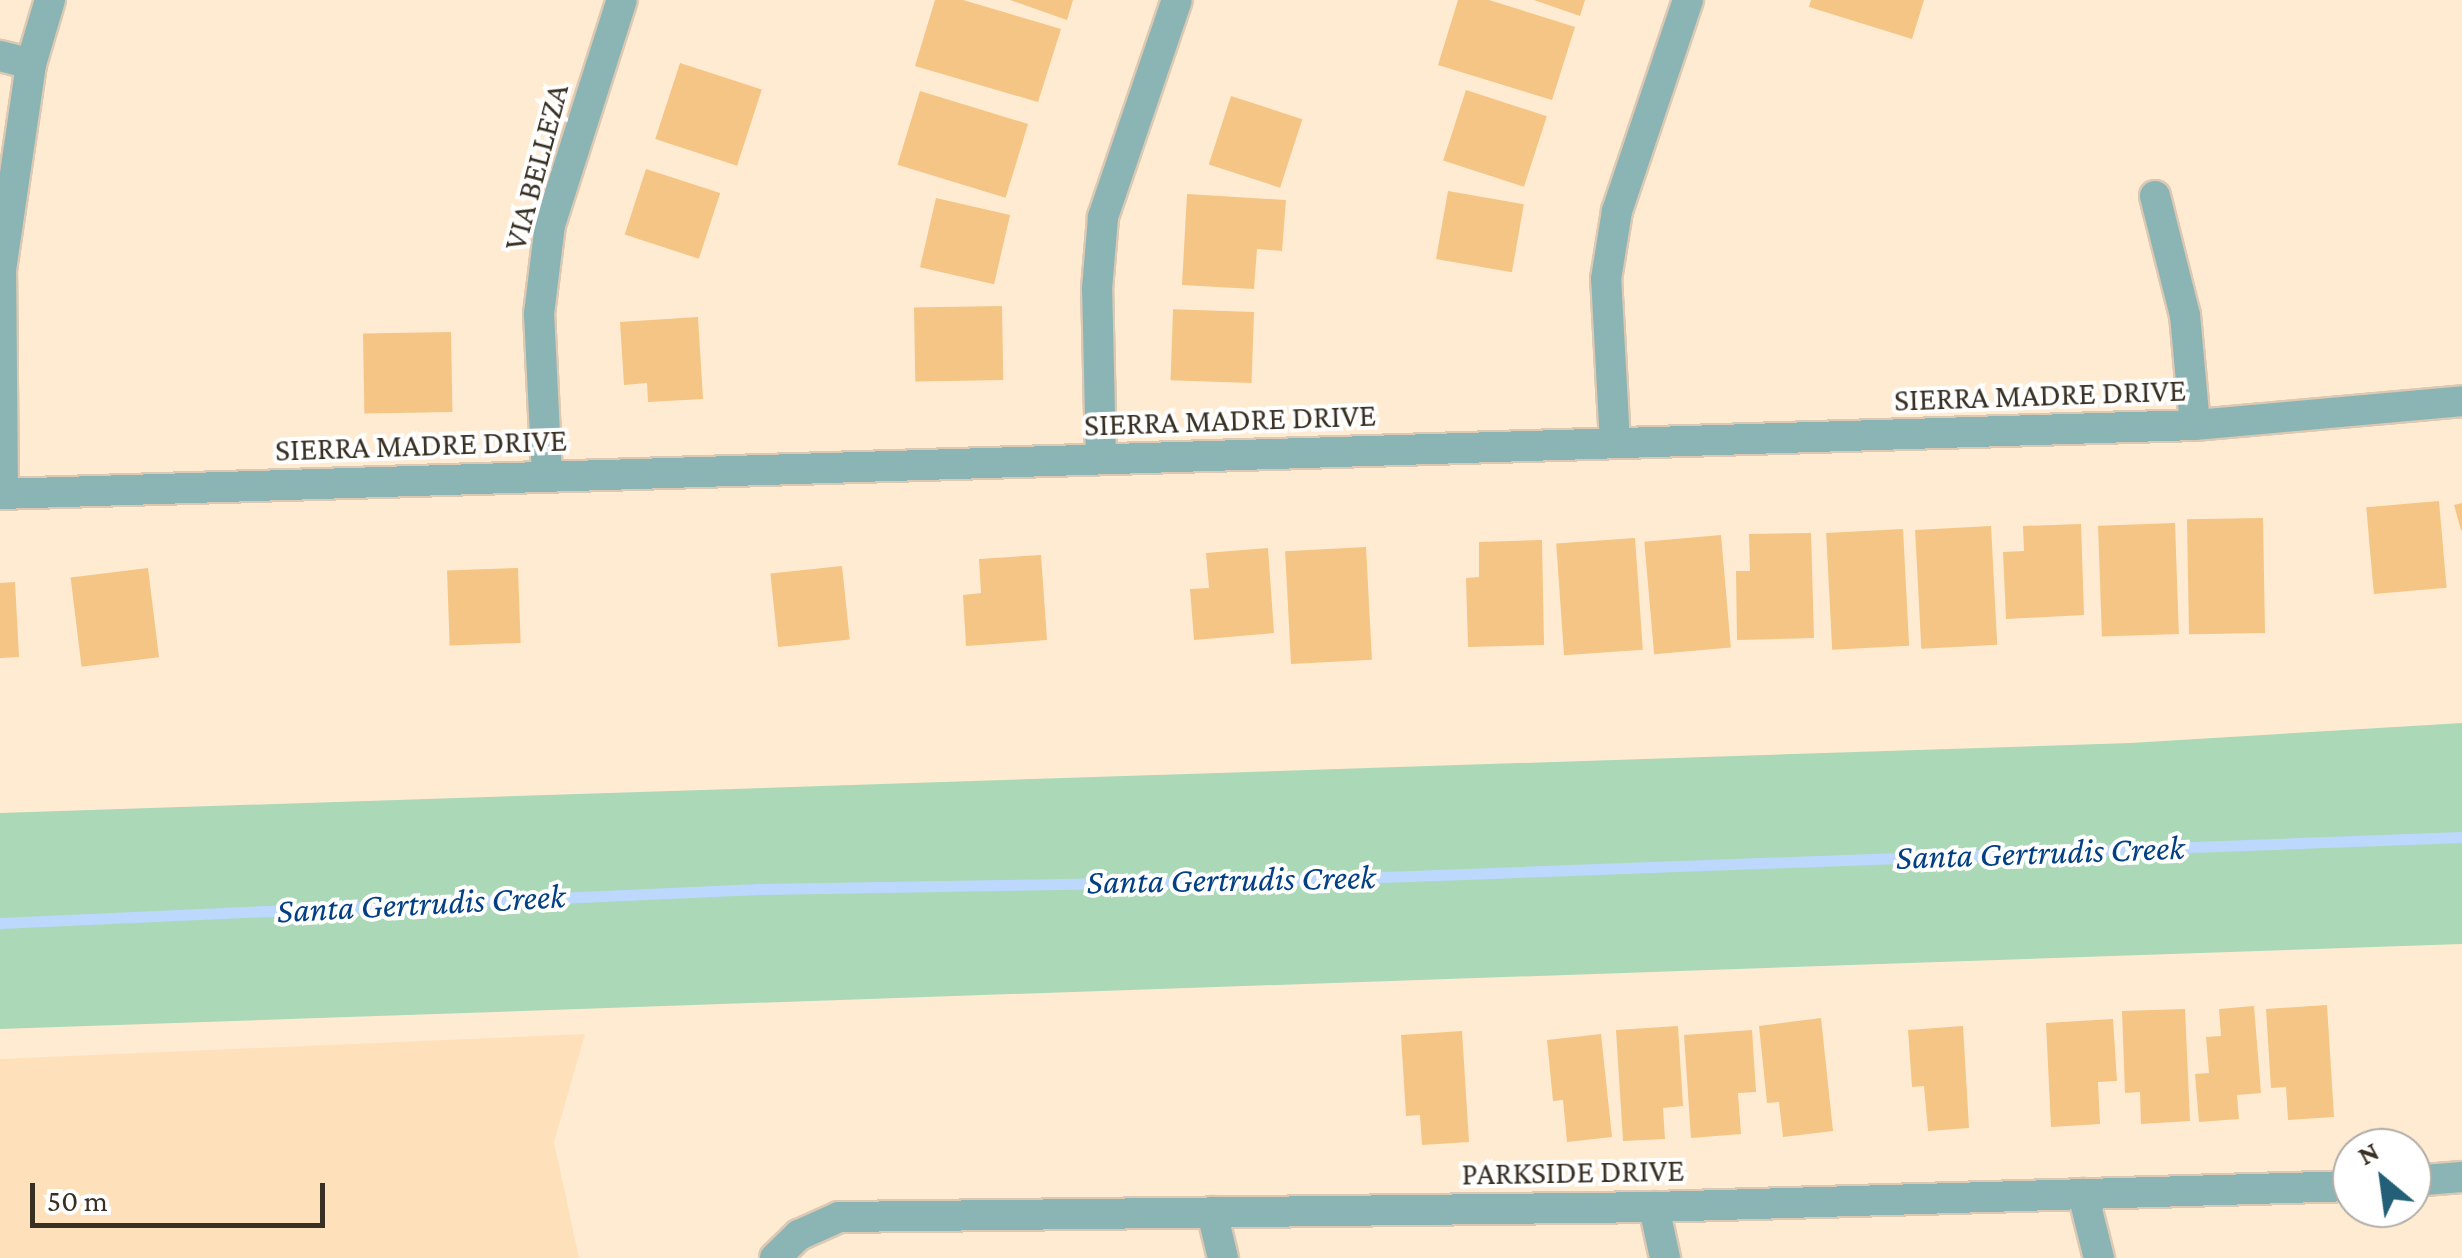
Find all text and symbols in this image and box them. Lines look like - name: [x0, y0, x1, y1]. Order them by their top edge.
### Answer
- street label: VIA BELLEZA: [495, 79, 577, 255]
- street label: SIERRA MADRE DRIVE: [1893, 371, 2187, 419]
- street label: SIERRA MADRE DRIVE: [1083, 396, 1377, 444]
- street label: SIERRA MADRE DRIVE: [274, 421, 568, 469]
- water label: Santa Gertrudis Creek: [1895, 827, 2185, 879]
- water label: Santa Gertrudis Creek: [1086, 856, 1376, 904]
- water label: Santa Gertrudis Creek: [276, 875, 566, 933]
- north arrow: [2332, 1128, 2432, 1228]
- text: N: [2352, 1135, 2384, 1171]
- street label: PARKSIDE DRIVE: [1461, 1151, 1685, 1193]
- scale bar: [35, 1163, 330, 1225]
- text: 50 m: [47, 1184, 108, 1217]

